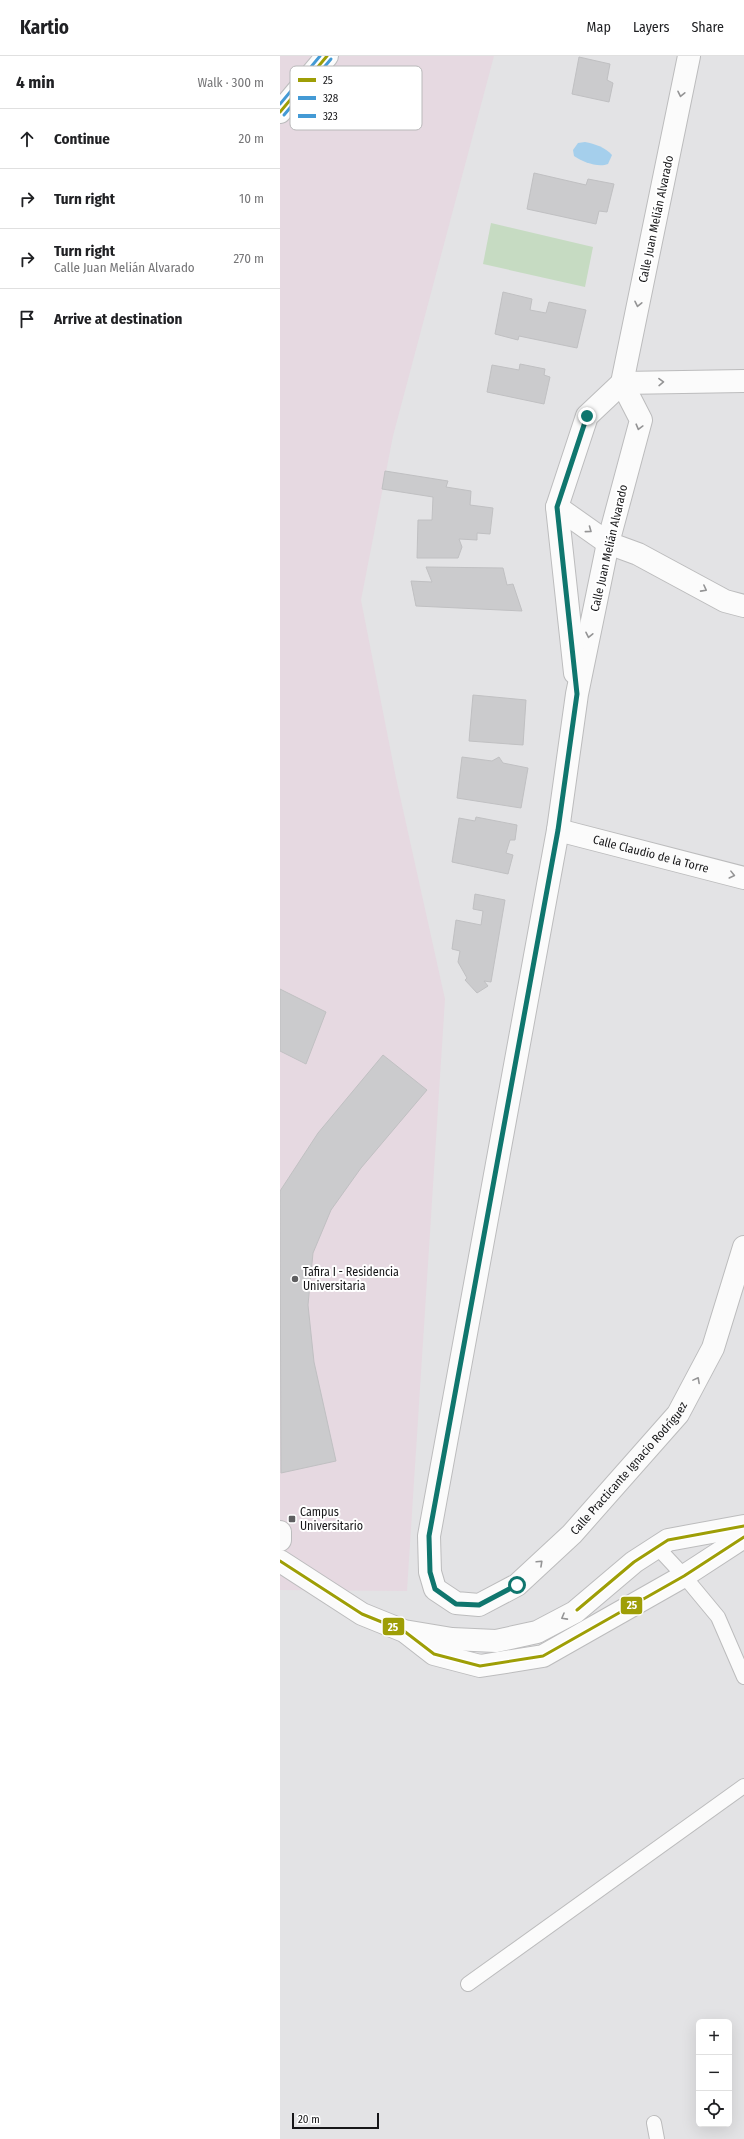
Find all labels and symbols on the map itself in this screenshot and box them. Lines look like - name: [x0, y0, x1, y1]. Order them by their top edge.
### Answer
- legend: [290, 66, 422, 130]
- text: 25: [323, 74, 333, 87]
- one-way arrow: [678, 91, 686, 97]
- text: 328: [323, 92, 339, 105]
- text: 323: [323, 110, 338, 123]
- street label: Calle Juan Melián Alvarado: [636, 154, 676, 284]
- one-way arrow: [634, 301, 643, 307]
- one-way arrow: [658, 378, 664, 386]
- route end: [578, 407, 596, 425]
- one-way arrow: [635, 423, 644, 430]
- street label: Calle Juan Melián Alvarado: [588, 483, 630, 613]
- one-way arrow: [585, 525, 592, 532]
- one-way arrow: [700, 585, 707, 592]
- one-way arrow: [586, 632, 594, 638]
- street label: Calle Claudio de la Torre: [592, 832, 710, 876]
- one-way arrow: [728, 870, 735, 878]
- place label: Tafira I - Residencia Universitaria: [303, 1265, 399, 1293]
- marker: Tafira I - Residencia Universitaria: [290, 1274, 300, 1284]
- one-way arrow: [692, 1377, 699, 1384]
- street label: Calle Practicante Ignacio Rodríguez: [568, 1399, 690, 1538]
- place label: Campus Universitario: [300, 1505, 363, 1533]
- marker: Campus Universitario: [287, 1514, 297, 1524]
- one-way arrow: [535, 1561, 543, 1568]
- route start: [508, 1576, 526, 1594]
- line badge: 25: [620, 1596, 643, 1615]
- text: 25: [626, 1599, 638, 1612]
- one-way arrow: [561, 1613, 568, 1620]
- line badge: 25: [382, 1617, 405, 1636]
- text: 25: [387, 1621, 399, 1634]
- scale bar: [292, 2111, 379, 2130]

